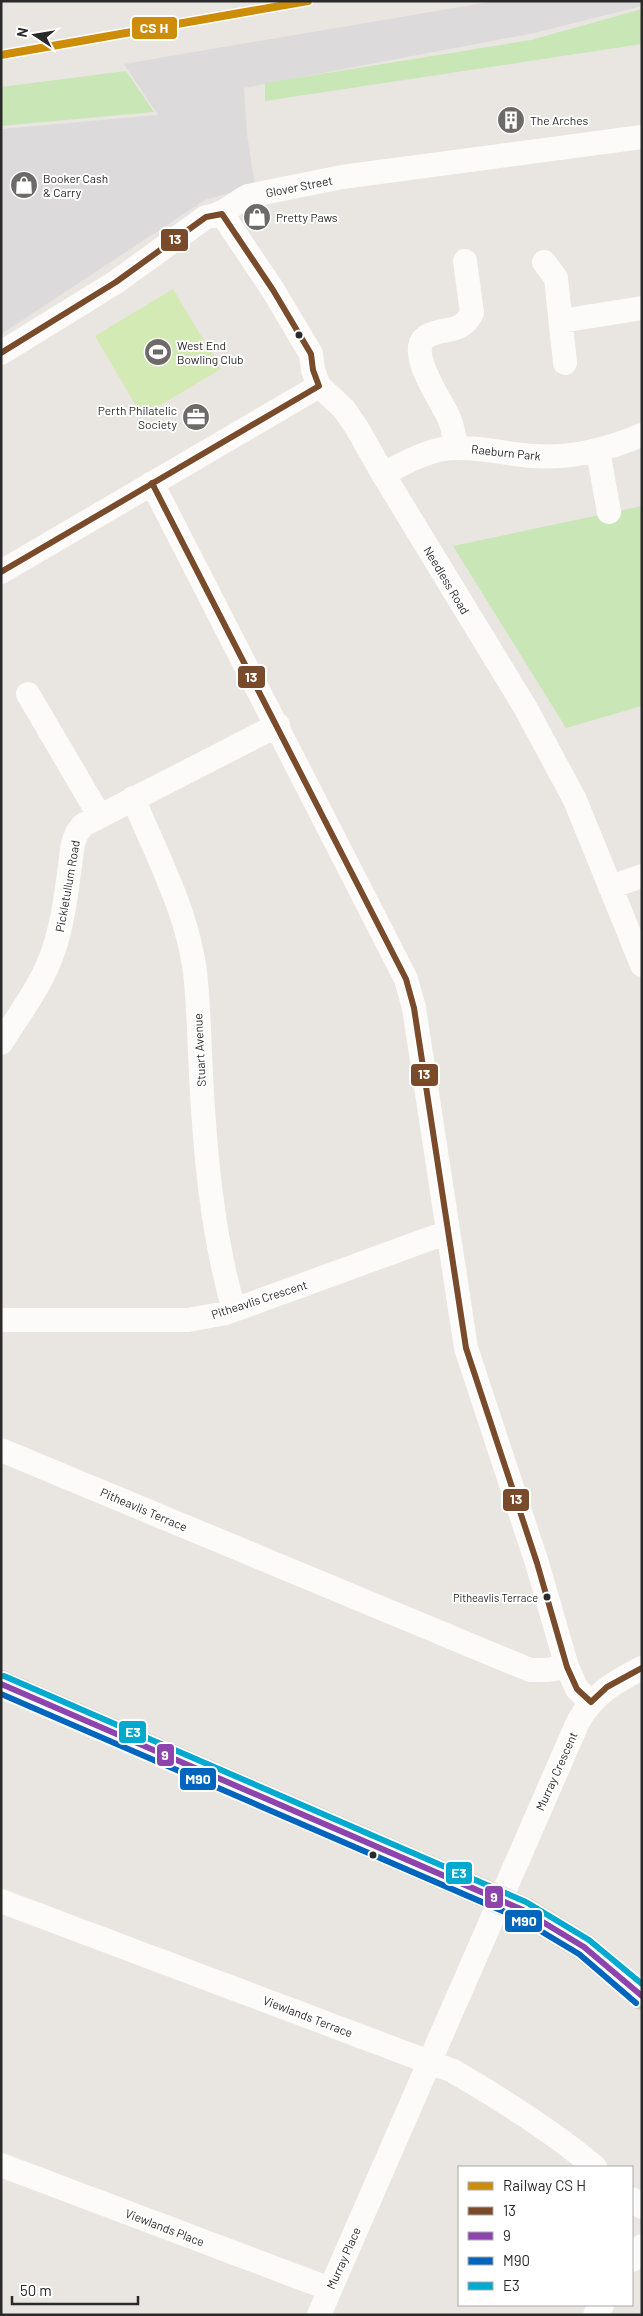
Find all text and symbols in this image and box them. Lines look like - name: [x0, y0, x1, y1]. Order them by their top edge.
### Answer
- north arrow: [10, 10, 60, 60]
- line badge: CS H: [131, 16, 178, 40]
- text: CS H: [140, 19, 168, 36]
- text: N: [13, 26, 31, 39]
- building icon: The Arches: [496, 105, 526, 135]
- place label: The Arches: [530, 113, 589, 127]
- shop icon: Booker Cash & Carry: [9, 170, 39, 200]
- place label: Booker Cash & Carry: [43, 171, 108, 199]
- street label: Glover Street: [264, 173, 334, 199]
- shop icon: Pretty Paws: [242, 202, 272, 232]
- place label: Pretty Paws: [276, 210, 338, 224]
- line badge: 13: [160, 228, 189, 252]
- text: 13: [169, 230, 181, 247]
- unlabelled marker: [294, 330, 304, 340]
- sports icon: West End Bowling Club: [143, 337, 173, 367]
- place label: West End Bowling Club: [177, 338, 244, 366]
- office icon: Perth Philatelic Society: [181, 402, 211, 432]
- place label: Perth Philatelic Society: [98, 403, 177, 431]
- street label: Raeburn Park: [471, 441, 541, 463]
- street label: Needless Road: [421, 543, 473, 617]
- line badge: 13: [237, 665, 266, 689]
- text: 13: [245, 668, 257, 685]
- street label: Pickletullum Road: [52, 839, 82, 933]
- street label: Stuart Avenue: [190, 1013, 208, 1087]
- line badge: 13: [410, 1063, 439, 1087]
- text: 13: [418, 1065, 430, 1082]
- street label: Pitheavlis Crescent: [209, 1277, 309, 1321]
- street label: Pitheavlis Terrace: [99, 1484, 189, 1534]
- line badge: 13: [502, 1488, 530, 1512]
- text: 13: [510, 1490, 522, 1507]
- place label: Pitheavlis Terrace: [453, 1591, 538, 1604]
- marker: Pitheavlis Terrace: [542, 1592, 552, 1602]
- line badge: E3: [118, 1720, 147, 1744]
- text: E3: [125, 1723, 141, 1740]
- street label: Murray Crescent: [532, 1729, 580, 1813]
- line badge: 9: [156, 1743, 175, 1767]
- text: 9: [161, 1746, 169, 1763]
- line badge: M90: [179, 1767, 217, 1791]
- text: M90: [185, 1770, 211, 1787]
- unlabelled marker: [368, 1850, 378, 1860]
- line badge: E3: [445, 1861, 473, 1885]
- text: E3: [451, 1864, 467, 1881]
- line badge: 9: [484, 1885, 504, 1909]
- text: 9: [490, 1888, 498, 1905]
- line badge: M90: [504, 1909, 543, 1933]
- text: M90: [511, 1912, 537, 1929]
- street label: Viewlands Terrace: [261, 1992, 355, 2040]
- legend: [458, 2166, 633, 2306]
- text: Railway CS H: [503, 2176, 586, 2194]
- text: 13: [503, 2201, 516, 2219]
- street label: Viewlands Place: [123, 2205, 207, 2249]
- street label: Murray Place: [323, 2225, 363, 2291]
- text: 9: [503, 2226, 511, 2244]
- text: M90: [503, 2251, 530, 2269]
- scale bar: [12, 2274, 139, 2306]
- text: E3: [503, 2276, 520, 2294]
- text: 50 m: [20, 2281, 52, 2299]

